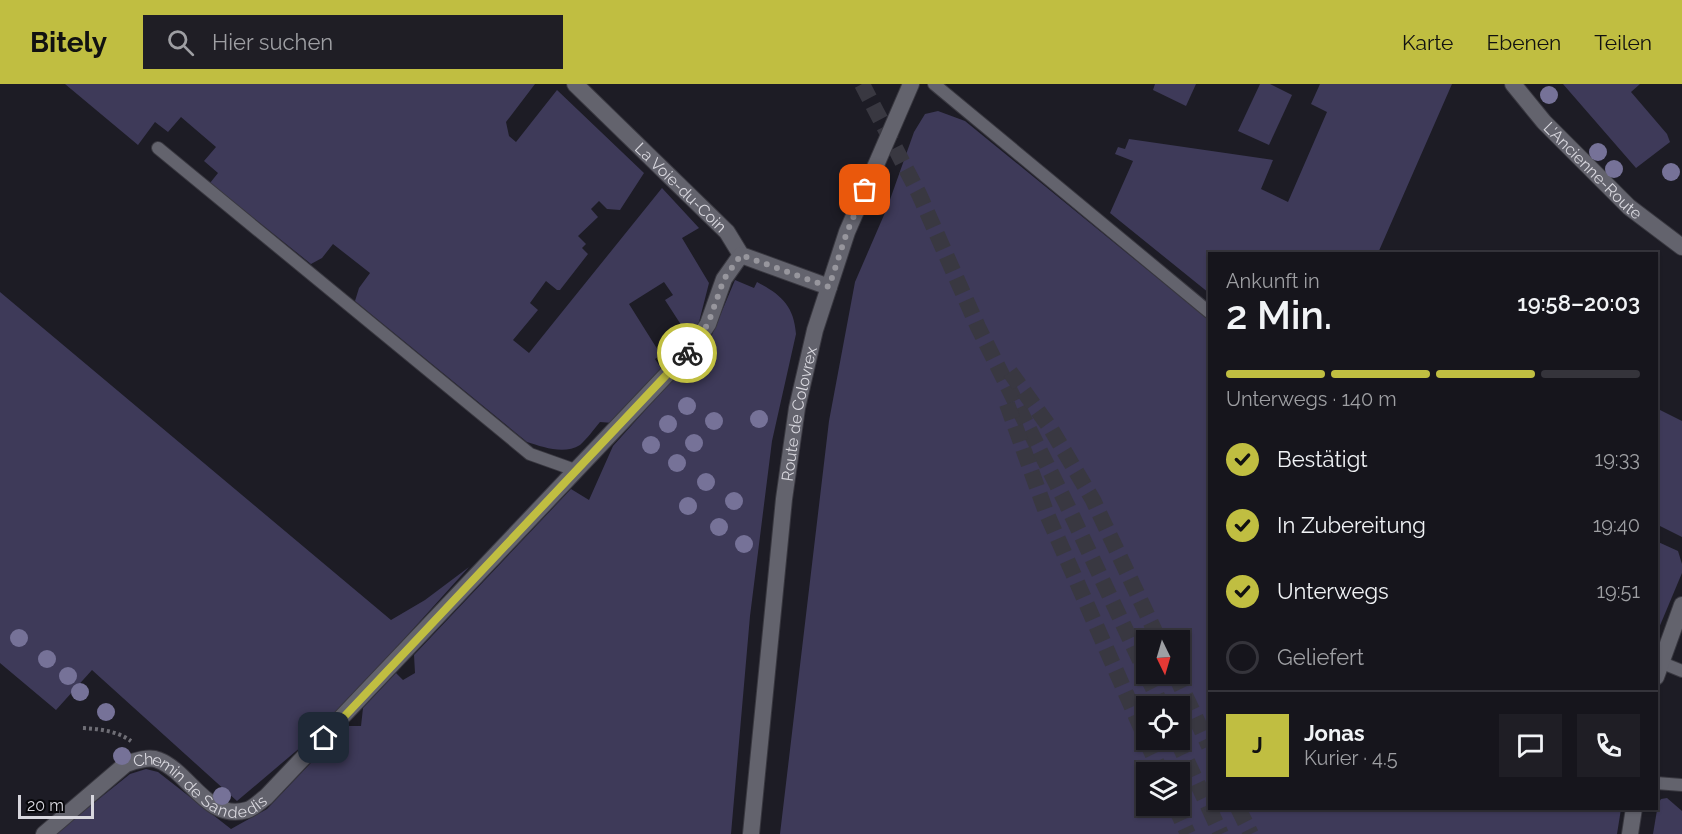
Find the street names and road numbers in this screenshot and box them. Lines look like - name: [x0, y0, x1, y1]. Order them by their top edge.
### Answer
- street label: L'Ancienne-Route: [1540, 118, 1646, 223]
- street label: La Voie-du-Coin: [631, 139, 731, 236]
- street label: Route de Colovrex: [777, 345, 820, 482]
- street label: Chemin de Sandedis: [131, 749, 271, 822]

